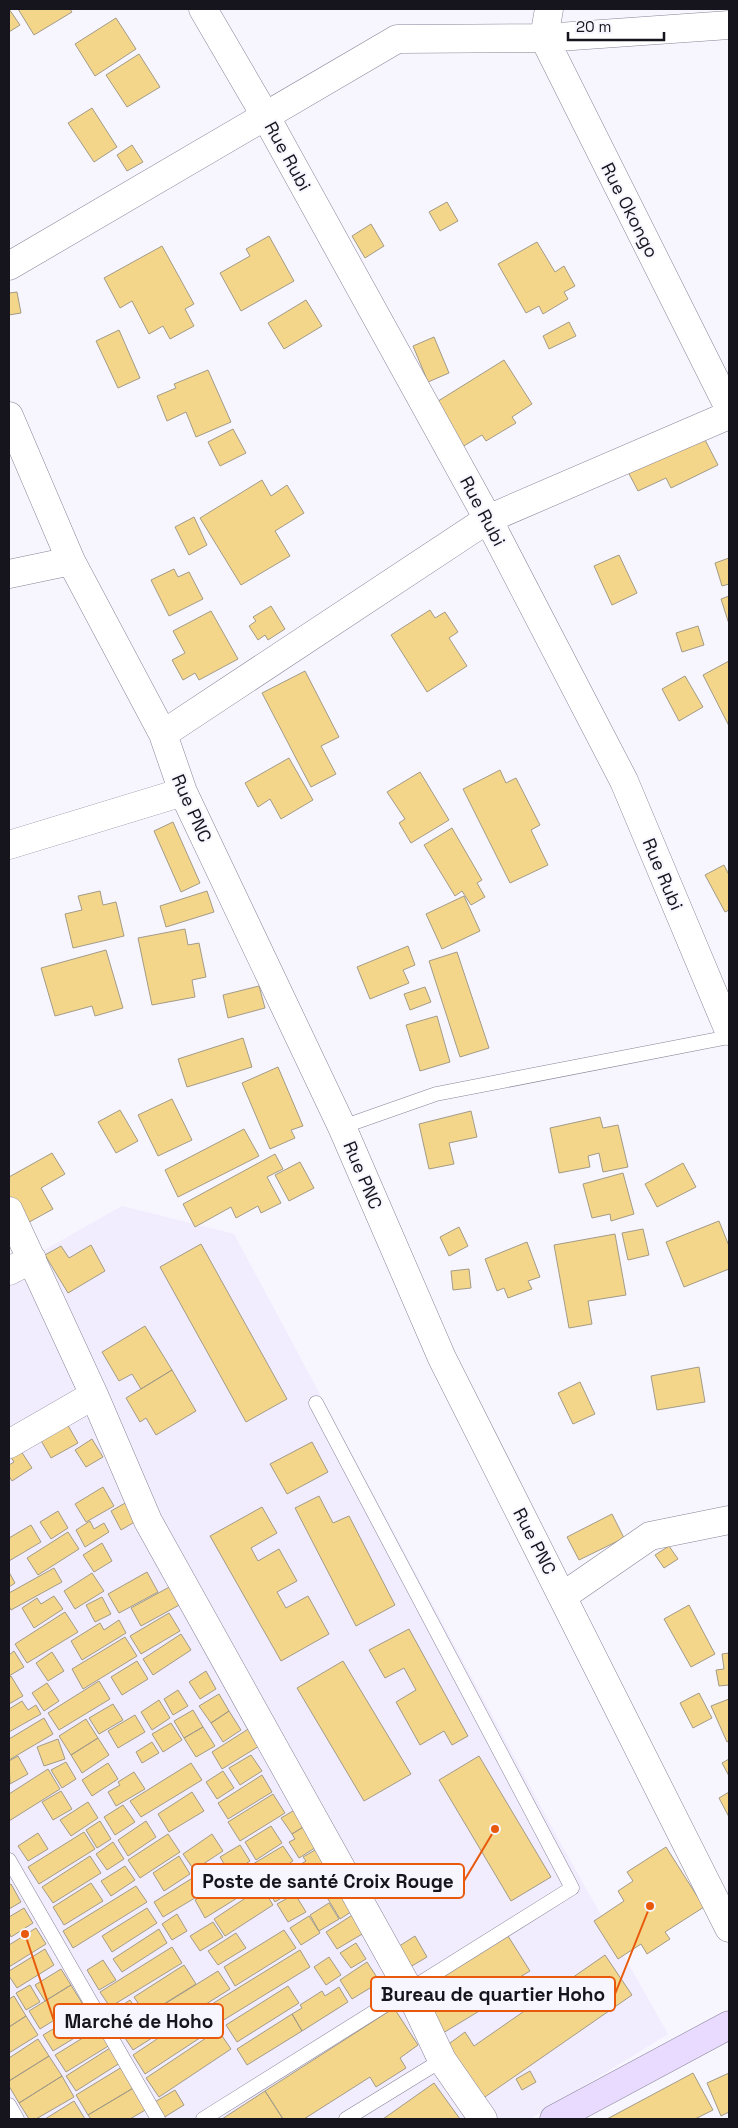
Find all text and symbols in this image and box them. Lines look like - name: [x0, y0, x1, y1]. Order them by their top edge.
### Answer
- scale bar: [568, 10, 664, 42]
- text: 20 m: [576, 17, 611, 36]
- street label: Rue Rubi: [260, 117, 316, 195]
- street label: Rue Okongo: [596, 159, 664, 261]
- street label: Rue Rubi: [455, 472, 511, 550]
- street label: Rue PNC: [167, 770, 217, 846]
- street label: Rue Rubi: [638, 835, 688, 913]
- street label: Rue PNC: [338, 1137, 388, 1213]
- street label: Rue PNC: [508, 1504, 562, 1578]
- callout: Poste de santé Croix Rouge: [192, 1864, 464, 1898]
- text: Poste de santé Croix Rouge: [202, 1869, 454, 1894]
- callout: Bureau de quartier Hoho: [371, 1977, 615, 2011]
- text: Bureau de quartier Hoho: [381, 1982, 605, 2007]
- callout: Marché de Hoho: [54, 2004, 223, 2038]
- text: Marché de Hoho: [65, 2009, 213, 2034]

